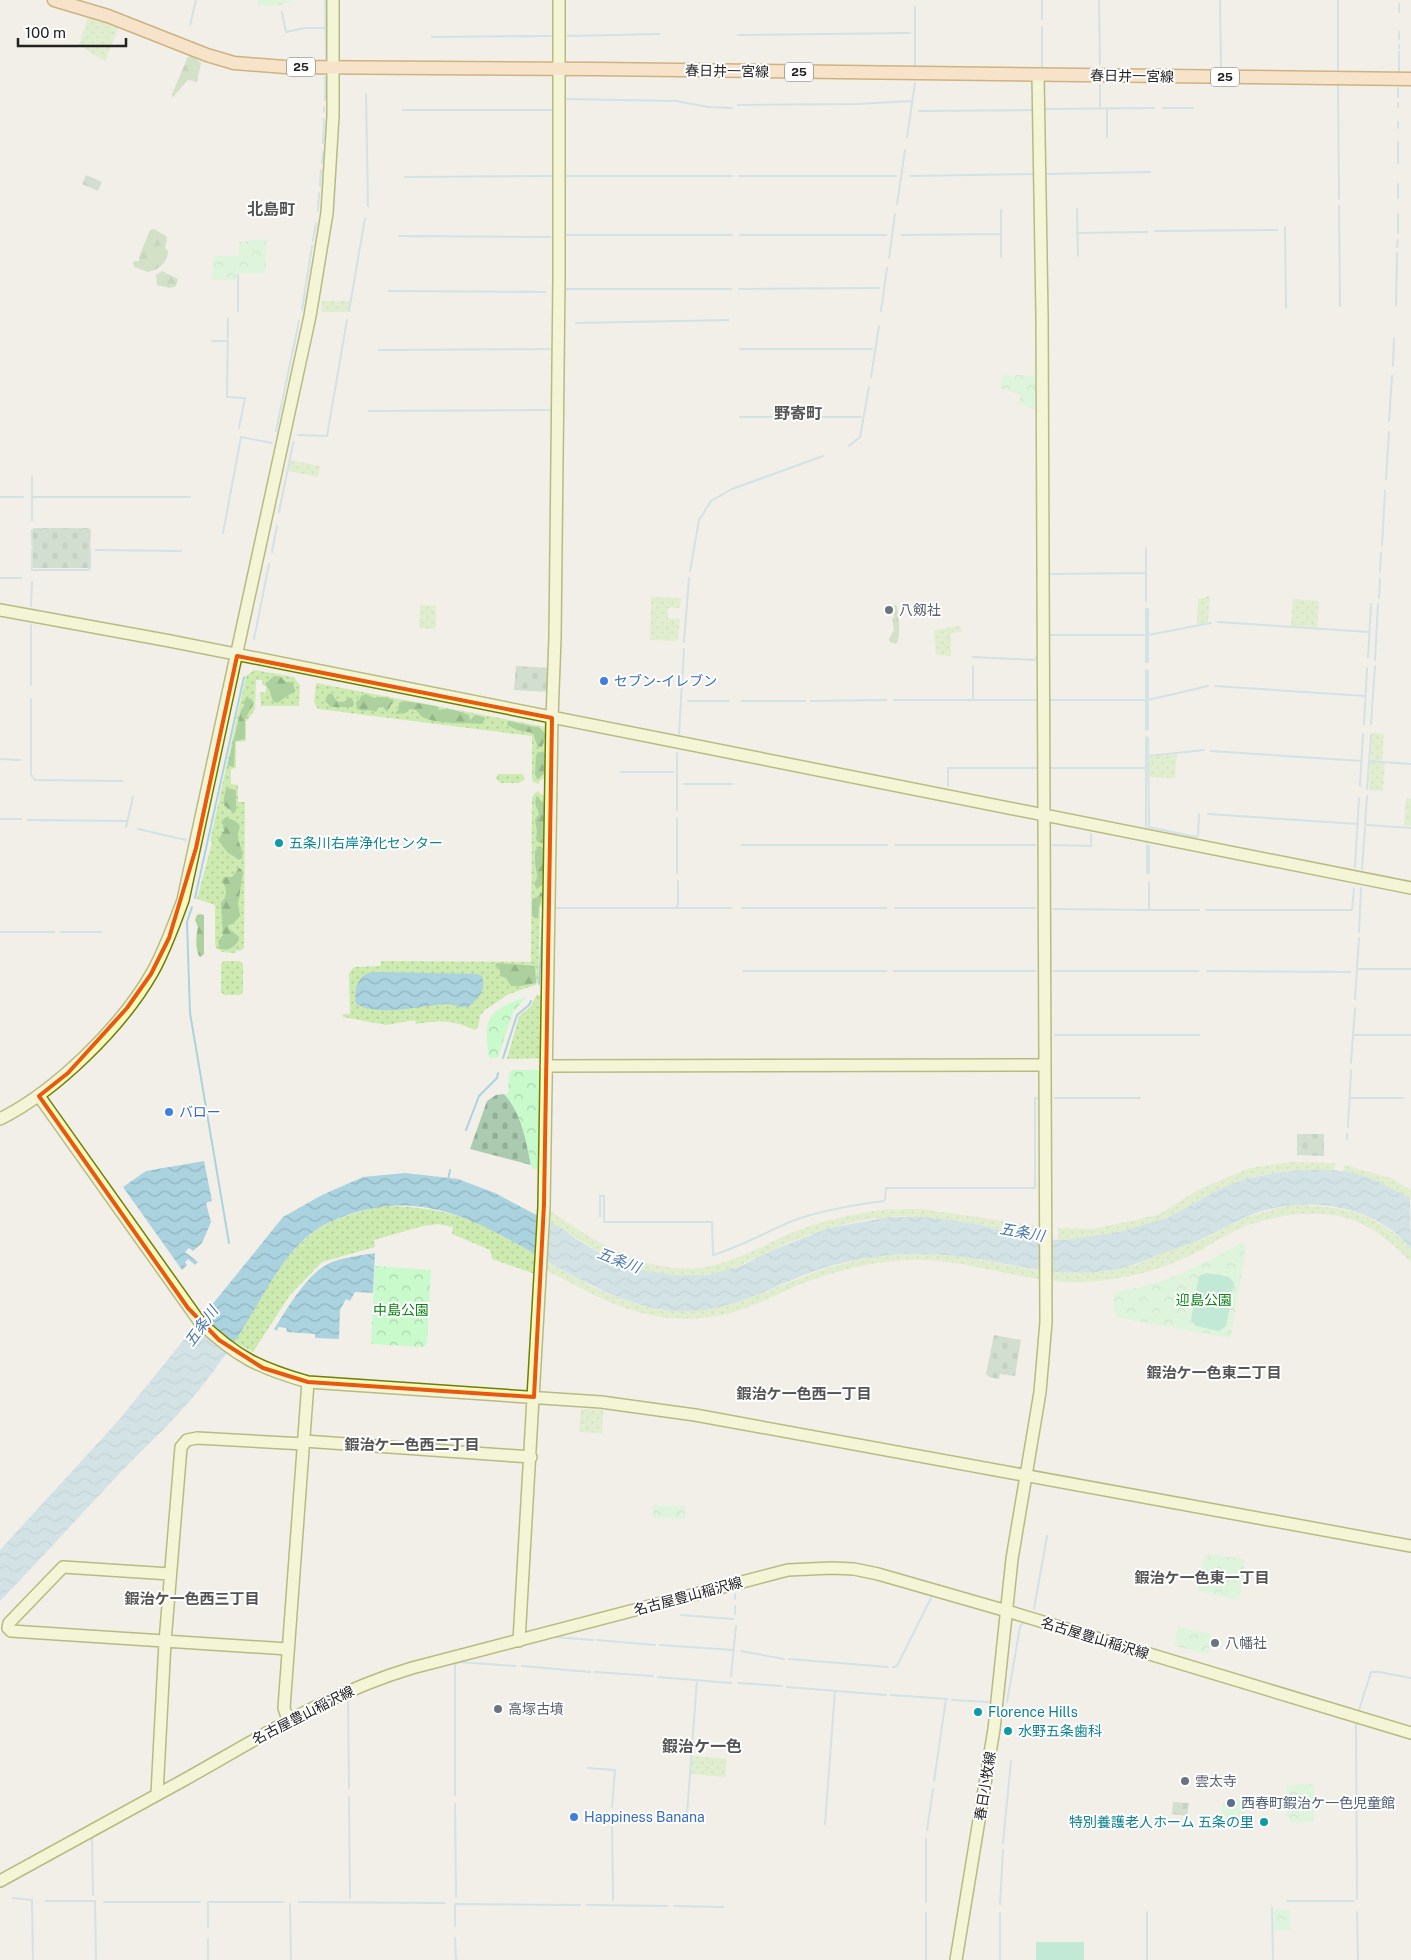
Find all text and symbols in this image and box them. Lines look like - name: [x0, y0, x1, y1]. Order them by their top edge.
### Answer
- scale bar: [18, 15, 125, 47]
- text: 100 m: [25, 24, 66, 41]
- road number: 25: [287, 58, 315, 76]
- street label: 春日井一宮線: [685, 62, 769, 80]
- road number: 25: [785, 62, 813, 82]
- street label: 春日井一宮線: [1090, 67, 1174, 85]
- road number: 25: [1211, 68, 1239, 86]
- district label: 北島町: [247, 200, 295, 219]
- district label: 野寄町: [774, 404, 822, 423]
- place label: 八剱社: [899, 602, 941, 618]
- marker: 八剱社: [883, 604, 895, 616]
- place label: セブン-イレブン: [614, 673, 717, 689]
- marker: セブン-イレブン: [598, 675, 610, 687]
- place label: 五条川右岸浄化センター: [289, 835, 443, 851]
- marker: 五条川右岸浄化センター: [273, 837, 285, 849]
- place label: バロー: [179, 1104, 221, 1120]
- marker: バロー: [163, 1106, 175, 1118]
- water label: 五条川: [998, 1220, 1048, 1245]
- water label: 五条川: [595, 1244, 645, 1277]
- park label: 迎島公園: [1176, 1292, 1232, 1308]
- water label: 五条川: [181, 1301, 222, 1349]
- park label: 中島公園: [373, 1302, 429, 1318]
- district label: 鍜治ケ一色東二丁目: [1146, 1364, 1282, 1381]
- district label: 鍜治ケ一色西一丁目: [736, 1385, 872, 1402]
- district label: 鍜治ケ一色西二丁目: [344, 1436, 480, 1453]
- district label: 鍜治ケ一色東一丁目: [1134, 1569, 1270, 1586]
- street label: 名古屋豊山稲沢線: [632, 1574, 744, 1618]
- district label: 鍜治ケ一色西三丁目: [124, 1590, 260, 1607]
- street label: 名古屋豊山稲沢線: [1039, 1614, 1151, 1662]
- place label: 八幡社: [1225, 1635, 1267, 1651]
- marker: 八幡社: [1209, 1637, 1221, 1649]
- street label: 名古屋豊山稲沢線: [249, 1682, 357, 1748]
- place label: 高塚古墳: [508, 1701, 564, 1717]
- marker: 高塚古墳: [492, 1703, 504, 1715]
- place label: Florence Hills: [988, 1704, 1078, 1720]
- marker: Florence Hills: [972, 1706, 984, 1718]
- place label: 水野五条歯科: [1018, 1723, 1102, 1739]
- marker: 水野五条歯科: [1002, 1725, 1014, 1737]
- district label: 鍜治ケ一色: [662, 1737, 742, 1756]
- street label: 春日小牧線: [972, 1750, 998, 1822]
- place label: 雲太寺: [1195, 1773, 1237, 1789]
- marker: 雲太寺: [1179, 1775, 1191, 1787]
- place label: 西春町鍜治ケ一色児童館: [1241, 1795, 1395, 1811]
- marker: 西春町鍜治ケ一色児童館: [1225, 1797, 1237, 1809]
- place label: Happiness Banana: [584, 1809, 705, 1825]
- marker: Happiness Banana: [568, 1811, 580, 1823]
- place label: 特別養護老人ホーム 五条の里: [1069, 1814, 1254, 1830]
- marker: 特別養護老人ホーム 五条の里: [1258, 1816, 1270, 1828]

